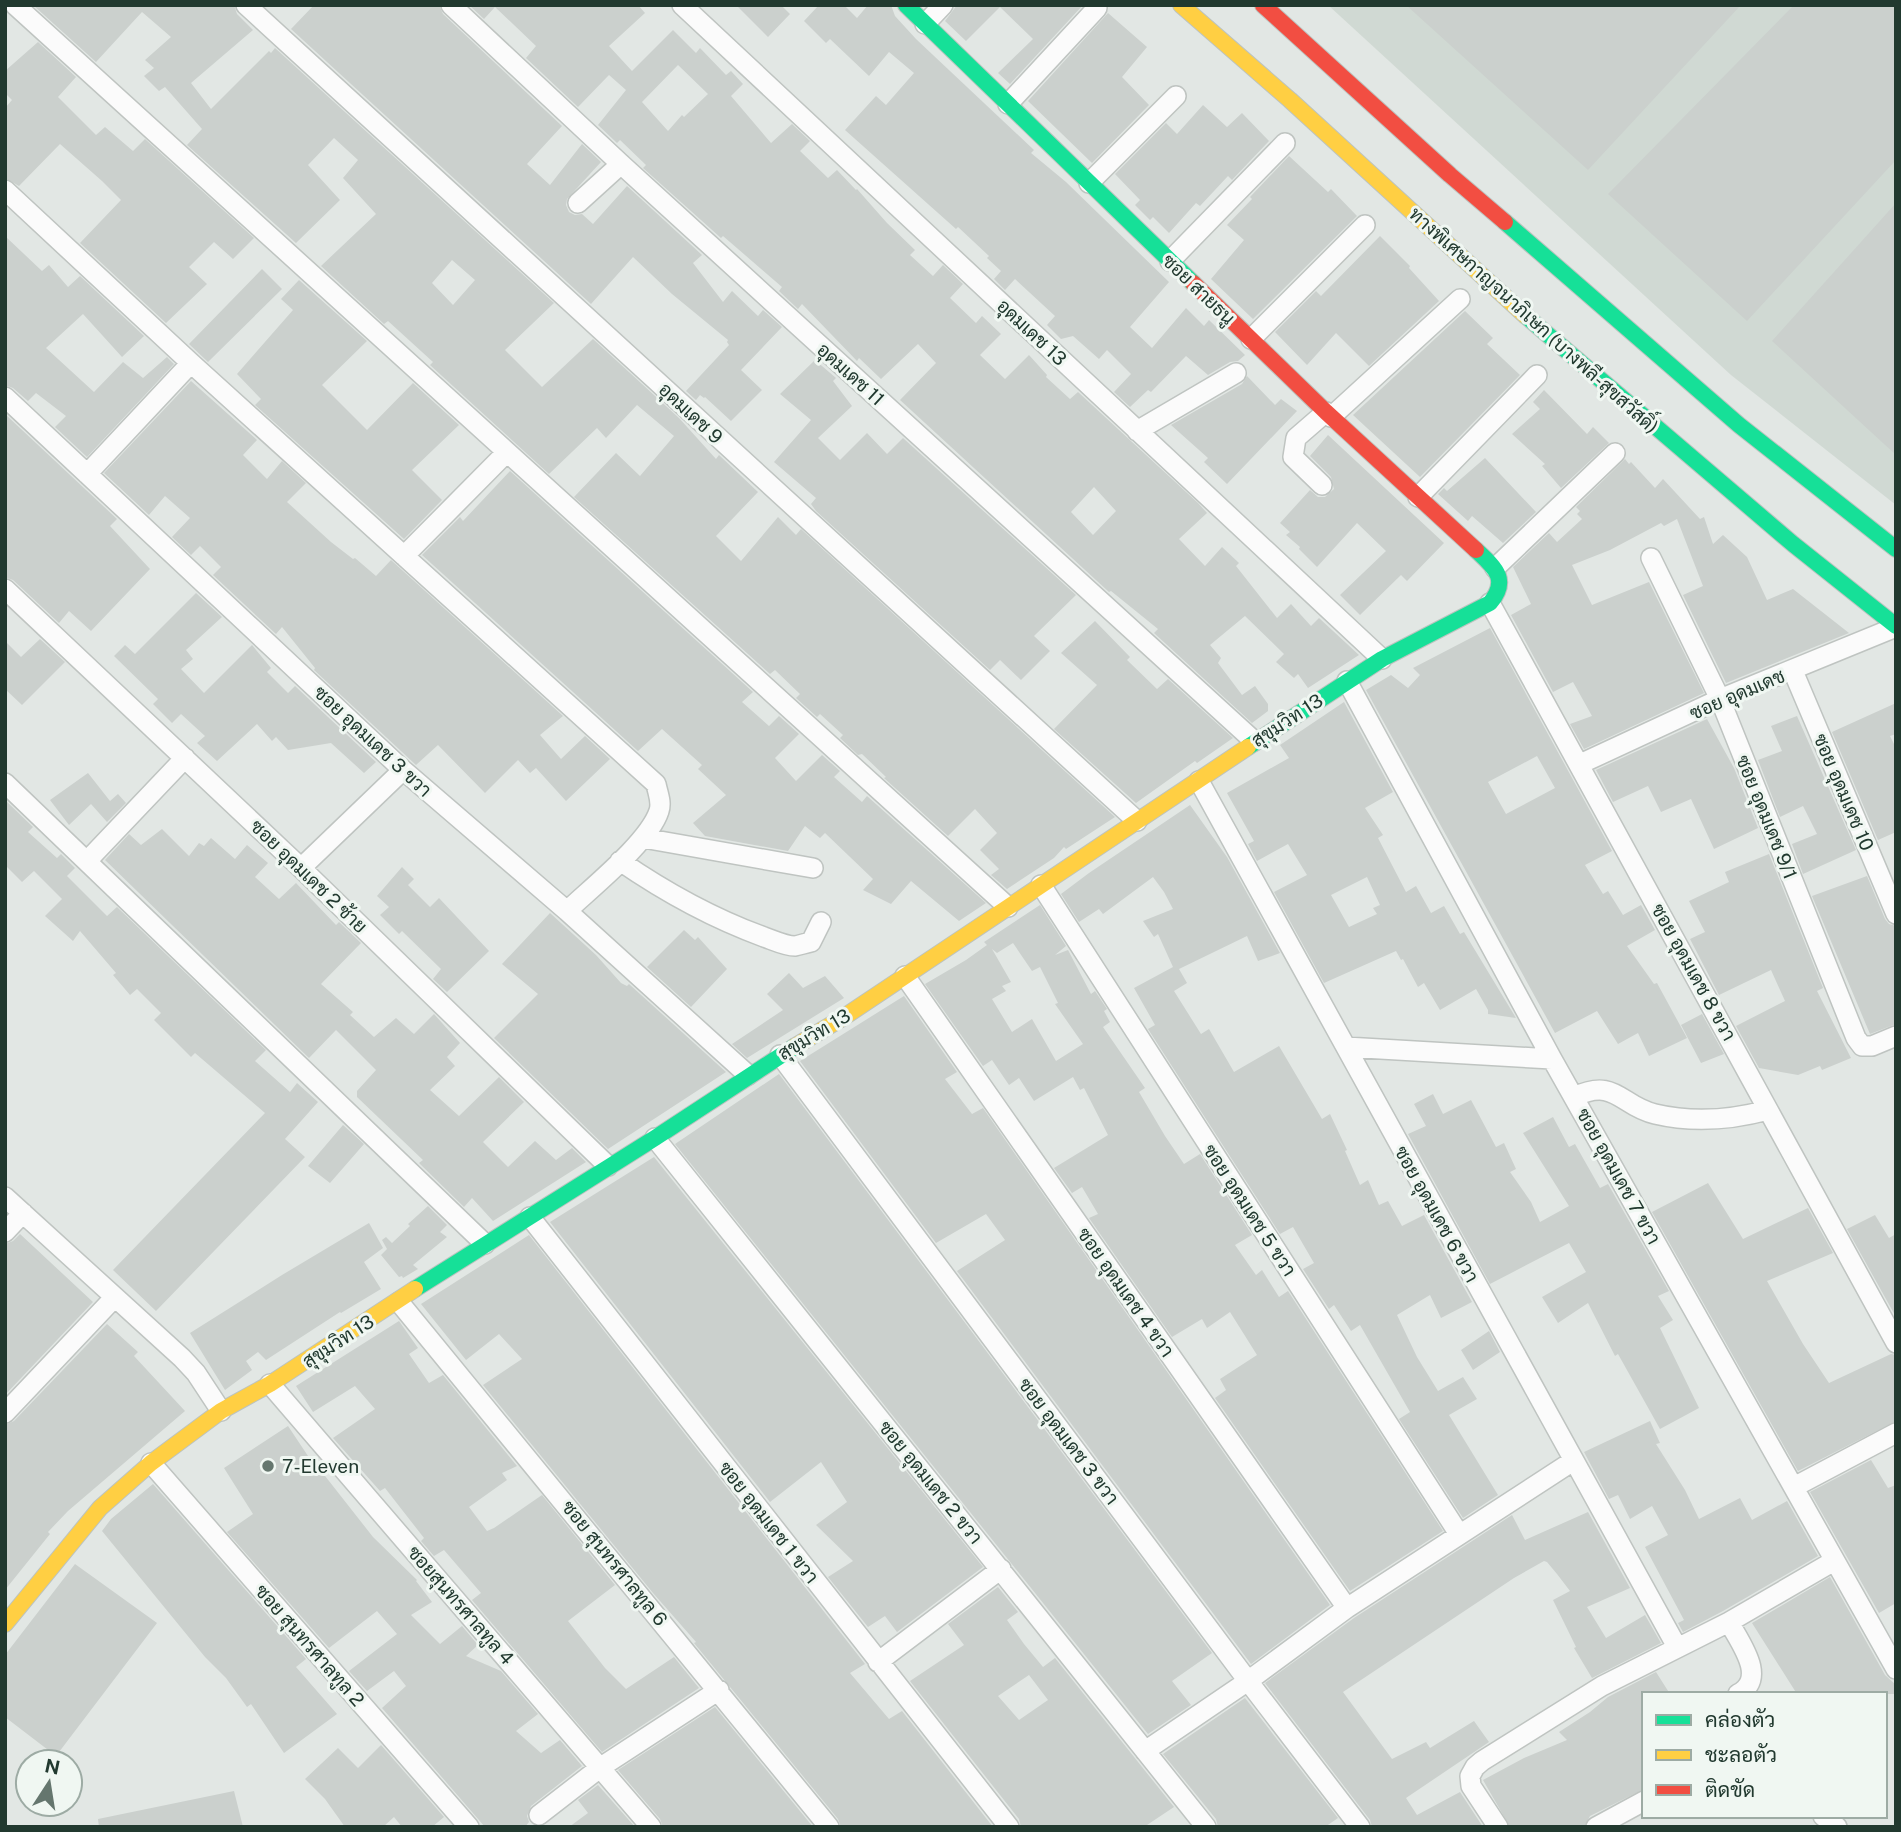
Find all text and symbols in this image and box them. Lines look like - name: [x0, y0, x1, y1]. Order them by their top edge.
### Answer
- street label: ทางพิเศษกาญจนาภิเษก (บางพลี-สุขสวัสดิ์): [1404, 197, 1668, 439]
- street label: ซอย สายธนู: [1156, 249, 1240, 331]
- street label: อุดมเดช 13: [991, 294, 1071, 371]
- street label: อุดมเดช 11: [812, 338, 889, 411]
- street label: อุดมเดช 9: [653, 378, 727, 450]
- street label: ซอย อุดมเดช: [1686, 664, 1789, 726]
- street label: ซอย อุดมเดช 3 ขวา: [308, 681, 436, 803]
- street label: สุขุมวิท 13: [1247, 689, 1328, 753]
- street label: ซอย อุดมเดช 10: [1808, 730, 1879, 855]
- street label: ซอย อุดมเดช 9/1: [1730, 752, 1802, 883]
- street label: ซอย อุดมเดช 2 ซ้าย: [245, 815, 372, 939]
- street label: ซอย อุดมเดช 8 ขวา: [1646, 900, 1741, 1045]
- street label: สุขุมวิท 13: [774, 1004, 855, 1066]
- street label: ซอย อุดมเดช 7 ขวา: [1571, 1104, 1665, 1249]
- street label: ซอย อุดมเดช 5 ขวา: [1198, 1140, 1301, 1281]
- street label: ซอย อุดมเดช 6 ขวา: [1389, 1142, 1484, 1287]
- street label: ซอย อุดมเดช 4 ขวา: [1072, 1223, 1179, 1362]
- street label: สุขุมวิท 13: [298, 1310, 379, 1374]
- street label: ซอย อุดมเดช 3 ขวา: [1013, 1373, 1124, 1510]
- street label: ซอย อุดมเดช 2 ขวา: [873, 1416, 987, 1549]
- place label: 7-Eleven: [282, 1455, 359, 1477]
- street label: ซอย อุดมเดช 1 ขวา: [713, 1457, 823, 1588]
- marker: 7-Eleven: [260, 1458, 276, 1474]
- street label: ซอย สุนทรศาลทูล 6: [555, 1496, 672, 1632]
- street label: ซอยสุนทรศาลทูล 4: [401, 1541, 519, 1671]
- street label: ซอย สุนทรศาลทูล 2: [249, 1580, 369, 1712]
- legend: [1642, 1692, 1887, 1818]
- text: คล่องตัว: [1705, 1707, 1775, 1732]
- text: ชะลอตัว: [1705, 1742, 1777, 1767]
- north arrow: [14, 1748, 84, 1818]
- text: N: [43, 1754, 62, 1779]
- text: ติดขัด: [1705, 1777, 1755, 1802]

